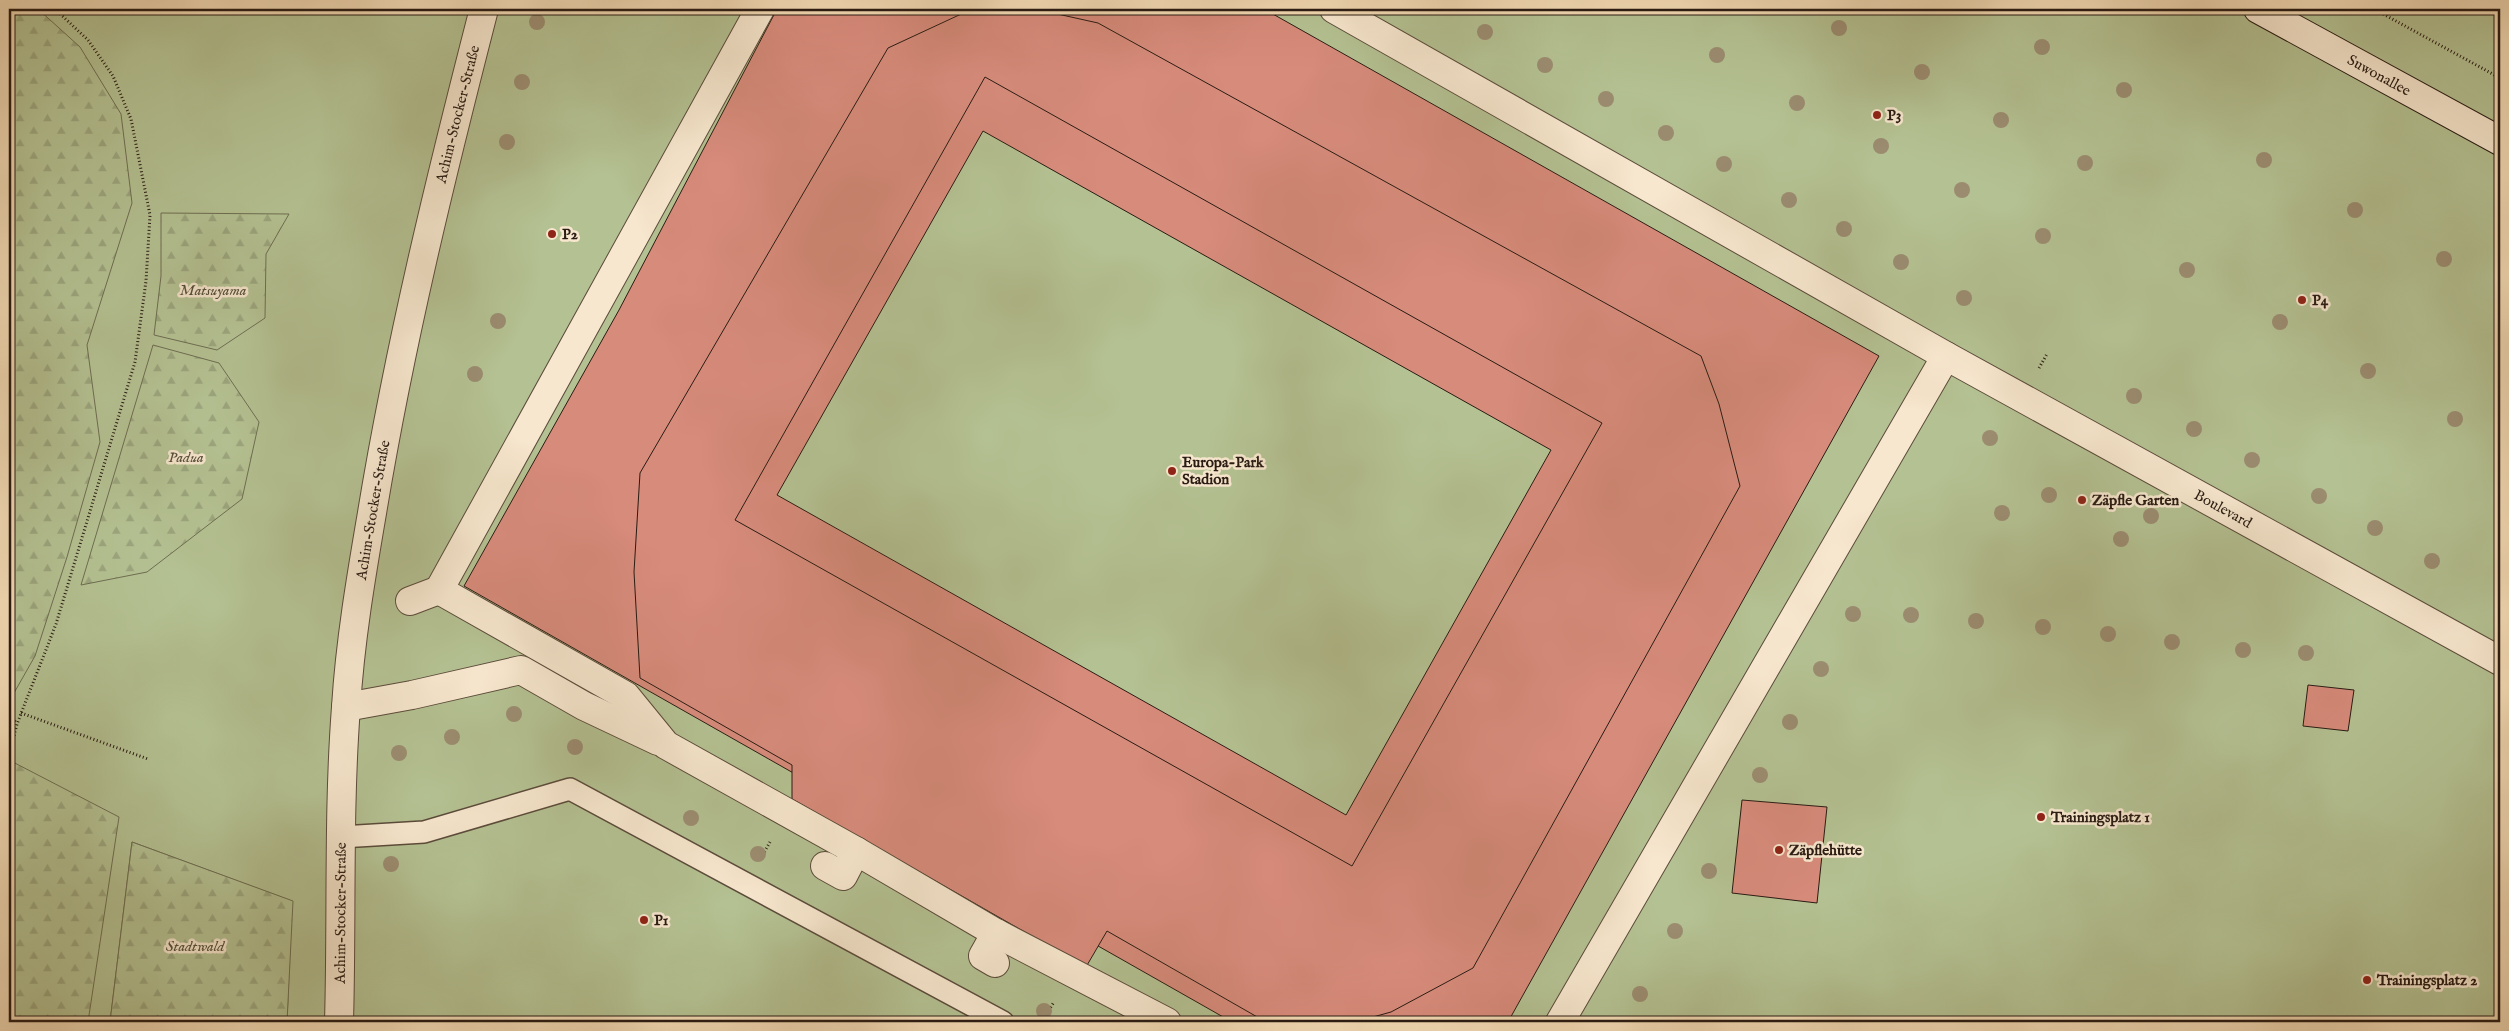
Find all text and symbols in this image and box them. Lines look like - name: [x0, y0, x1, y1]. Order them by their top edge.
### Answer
- street label: Achim-Stocker-Straße: [431, 43, 484, 186]
- street label: Suwonallee: [2344, 50, 2414, 100]
- place label: P3: [1887, 106, 1901, 125]
- marker: P3: [1871, 109, 1883, 121]
- place label: P2: [562, 225, 578, 244]
- marker: P2: [546, 228, 558, 240]
- park label: Matsuyama: [180, 281, 247, 300]
- place label: P4: [2312, 291, 2329, 310]
- marker: P4: [2296, 294, 2308, 306]
- street label: Achim-Stocker-Straße: [351, 439, 394, 582]
- park label: Padua: [168, 448, 204, 467]
- place label: Europa-Park Stadion: [1182, 453, 1265, 489]
- marker: Europa-Park Stadion: [1166, 465, 1178, 477]
- street label: Boulevard: [2191, 485, 2256, 533]
- place label: Zäpfle Garten: [2092, 491, 2179, 510]
- marker: Zäpfle Garten: [2076, 494, 2088, 506]
- place label: Trainingsplatz 1: [2050, 808, 2150, 827]
- marker: Trainingsplatz 1: [2035, 811, 2047, 823]
- place label: Zäpflehütte: [1789, 841, 1862, 860]
- street label: Achim-Stocker-Straße: [330, 842, 350, 985]
- marker: Zäpflehütte: [1773, 844, 1785, 856]
- place label: P1: [654, 911, 669, 930]
- marker: P1: [638, 914, 650, 926]
- park label: Stadtwald: [166, 937, 225, 956]
- place label: Trainingsplatz 2: [2376, 971, 2477, 990]
- marker: Trainingsplatz 2: [2361, 974, 2373, 986]

